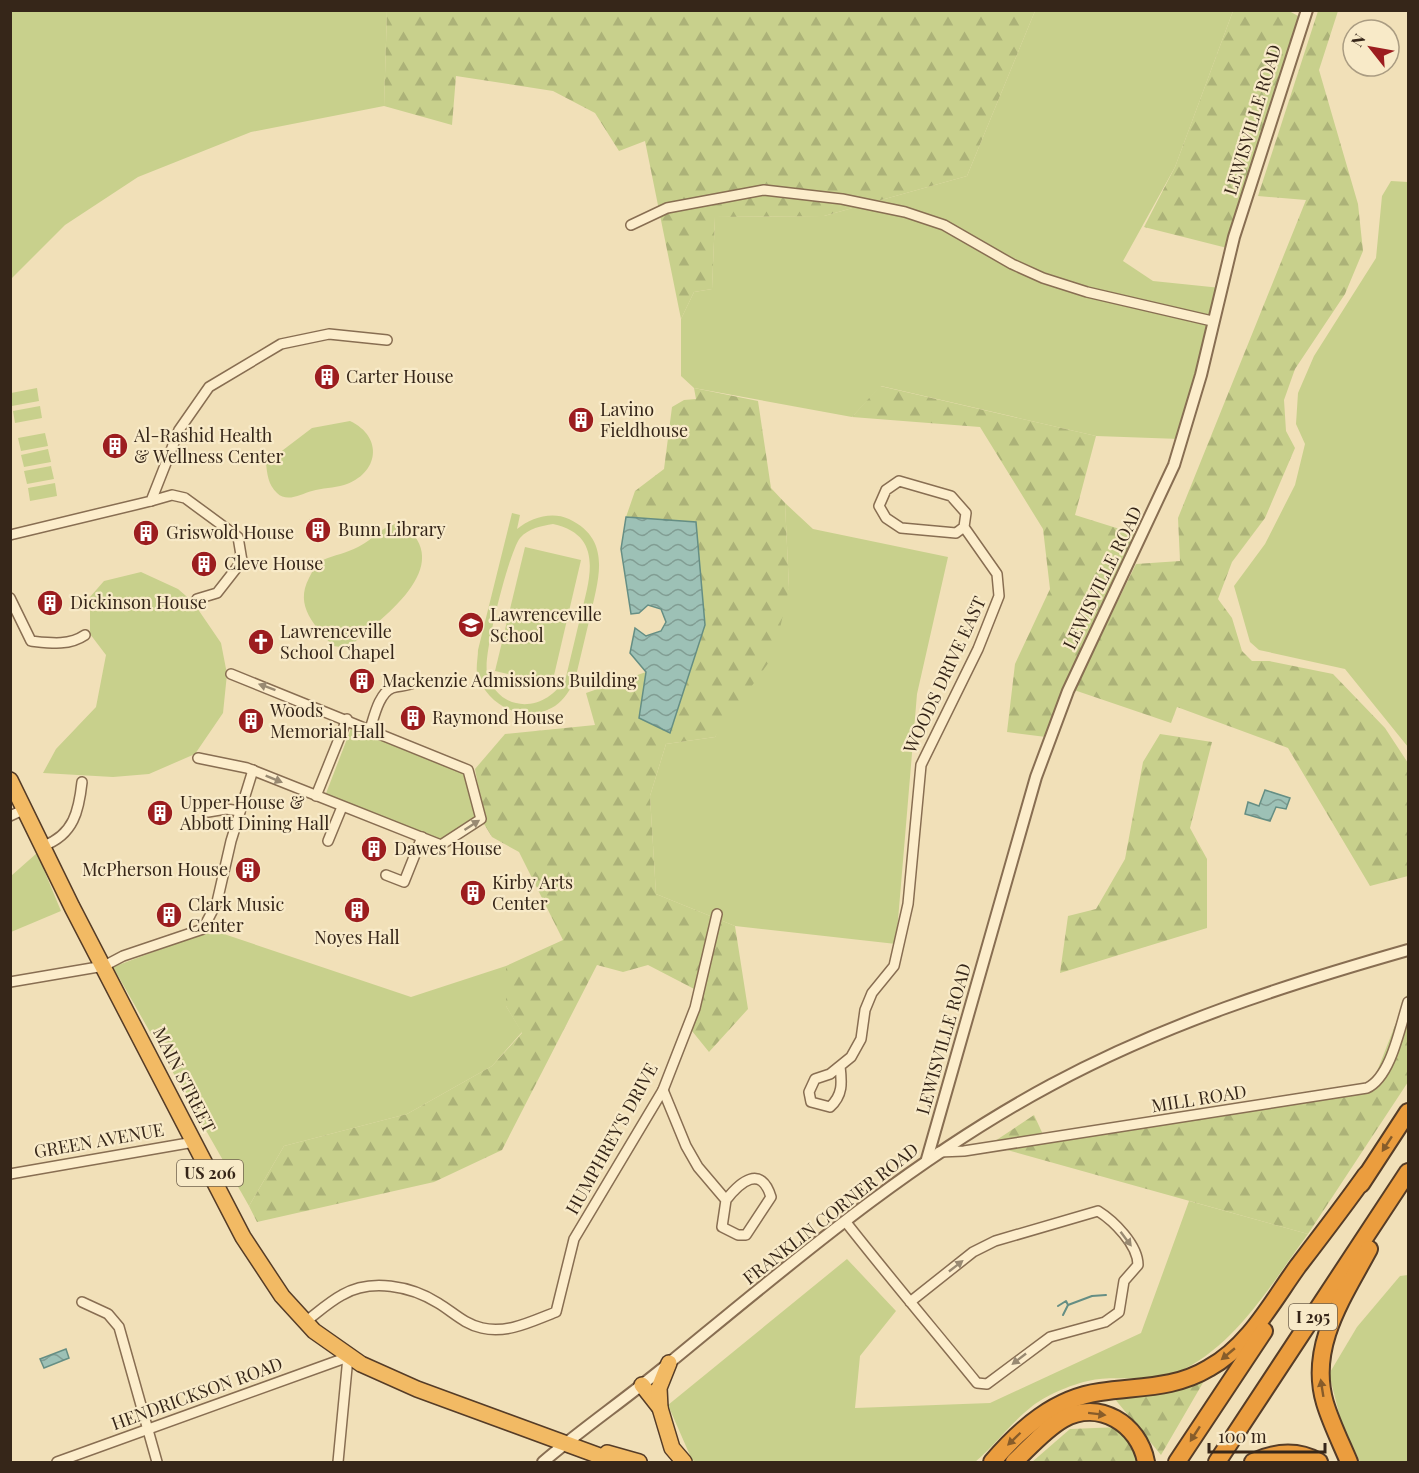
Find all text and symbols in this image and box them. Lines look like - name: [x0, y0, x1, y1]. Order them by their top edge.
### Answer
- north arrow: [1341, 18, 1401, 78]
- text: N: [1346, 29, 1370, 50]
- street label: LEWISVILLE ROAD: [1218, 41, 1286, 198]
- building icon: Carter House: [312, 362, 342, 392]
- place label: Carter House: [346, 364, 454, 388]
- place label: Lavino Fieldhouse: [600, 397, 688, 442]
- building icon: Lavino Fieldhouse: [566, 405, 596, 435]
- place label: Al-Rashid Health & Wellness Center: [133, 423, 284, 468]
- building icon: Al-Rashid Health & Wellness Center: [100, 431, 130, 461]
- street label: LEWISVILLE ROAD: [1057, 502, 1147, 653]
- building icon: Bunn Library: [303, 515, 333, 545]
- place label: Bunn Library: [338, 517, 446, 541]
- building icon: Griswold House: [131, 518, 161, 548]
- place label: Griswold House: [166, 520, 294, 544]
- building icon: Cleve House: [189, 549, 219, 579]
- place label: Cleve House: [224, 551, 323, 575]
- building icon: Dickinson House: [35, 588, 65, 618]
- place label: Dickinson House: [70, 590, 207, 614]
- street label: WOODS DRIVE EAST: [897, 592, 991, 758]
- place label: Lawrenceville School: [490, 602, 602, 647]
- school or university icon: Lawrenceville School: [456, 610, 486, 640]
- place label: Lawrenceville School Chapel: [280, 619, 395, 664]
- church icon: Lawrenceville School Chapel: [246, 627, 276, 657]
- building icon: Mackenzie Admissions Building: [347, 666, 377, 696]
- place label: Mackenzie Admissions Building: [382, 668, 637, 692]
- one-way arrow: [257, 681, 275, 691]
- place label: Woods Memorial Hall: [269, 698, 385, 743]
- building icon: Raymond House: [398, 703, 428, 733]
- place label: Raymond House: [432, 705, 564, 729]
- building icon: Woods Memorial Hall: [236, 706, 266, 736]
- one-way arrow: [266, 774, 284, 784]
- place label: Upper House & Abbott Dining Hall: [179, 790, 329, 835]
- building icon: Upper House & Abbott Dining Hall: [145, 798, 175, 828]
- one-way arrow: [464, 819, 480, 830]
- building icon: Dawes House: [359, 834, 389, 864]
- place label: Dawes House: [394, 836, 502, 860]
- building icon: McPherson House: [233, 855, 263, 885]
- place label: McPherson House: [82, 857, 228, 881]
- place label: Kirby Arts Center: [492, 870, 573, 915]
- building icon: Kirby Arts Center: [458, 878, 488, 908]
- place label: Clark Music Center: [188, 892, 285, 937]
- building icon: Noyes Hall: [342, 895, 372, 925]
- building icon: Clark Music Center: [154, 900, 184, 930]
- place label: Noyes Hall: [314, 925, 400, 949]
- street label: LEWISVILLE ROAD: [910, 960, 976, 1117]
- street label: MAIN STREET: [148, 1023, 222, 1137]
- street label: HUMPHREY'S DRIVE: [560, 1059, 663, 1218]
- street label: MILL ROAD: [1149, 1079, 1248, 1117]
- street label: GREEN AVENUE: [32, 1117, 166, 1163]
- one-way arrow: [1382, 1135, 1393, 1152]
- street label: FRANKLIN CORNER ROAD: [738, 1137, 923, 1289]
- road number: US 206: [177, 1160, 243, 1186]
- one-way arrow: [1120, 1232, 1132, 1247]
- one-way arrow: [948, 1259, 964, 1272]
- road number: I 295: [1289, 1304, 1337, 1330]
- one-way arrow: [1220, 1348, 1236, 1361]
- street label: HENDRICKSON ROAD: [108, 1351, 286, 1435]
- one-way arrow: [1011, 1353, 1026, 1365]
- one-way arrow: [1317, 1378, 1326, 1397]
- one-way arrow: [1087, 1409, 1106, 1419]
- scale bar: [1209, 1416, 1324, 1454]
- text: 100 m: [1218, 1424, 1267, 1448]
- one-way arrow: [1189, 1426, 1201, 1442]
- one-way arrow: [1008, 1432, 1022, 1446]

